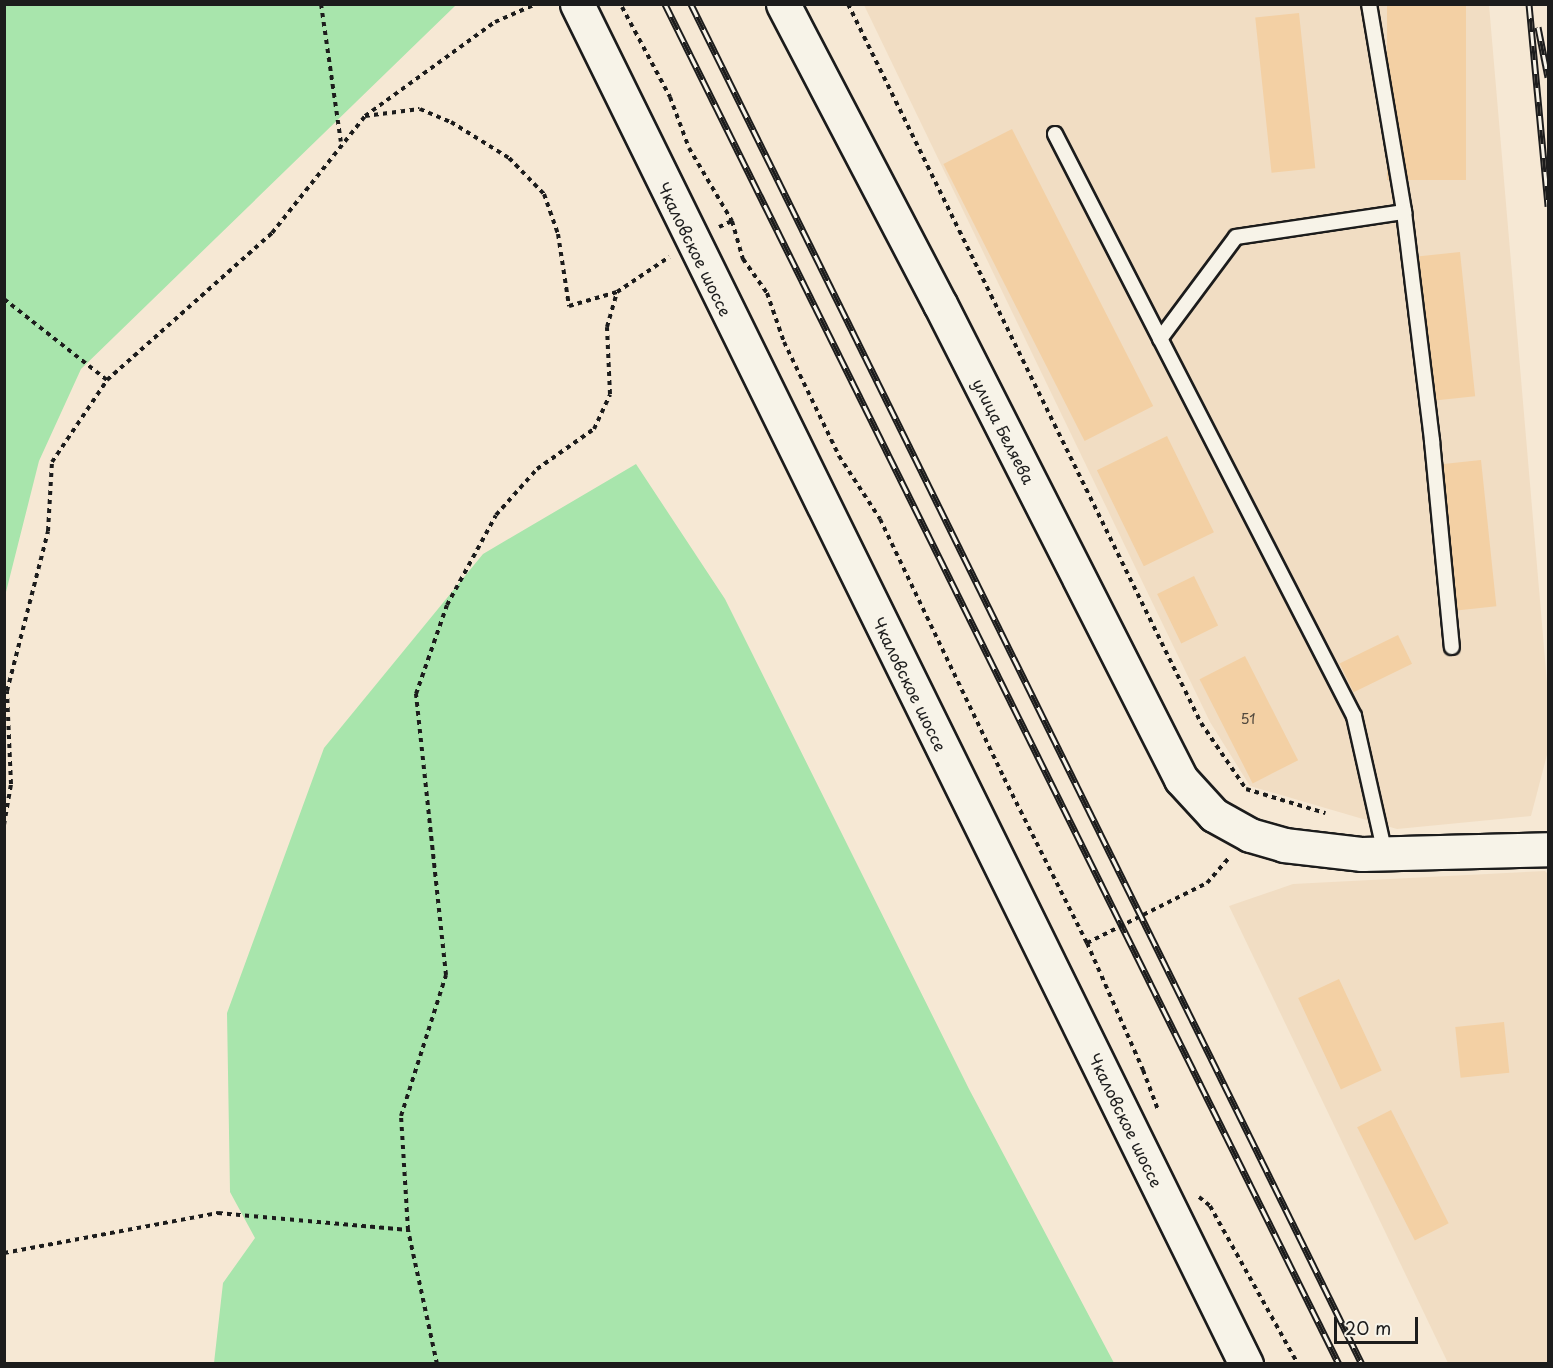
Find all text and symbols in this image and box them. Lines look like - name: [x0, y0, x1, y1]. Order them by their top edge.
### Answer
- street label: Чкаловское шоссе: [654, 179, 736, 319]
- street label: улица Беляева: [969, 375, 1039, 487]
- street label: Чкаловское шоссе: [869, 614, 951, 754]
- house number: 51: [1241, 711, 1255, 727]
- street label: Чкаловское шоссе: [1085, 1050, 1167, 1190]
- scale bar: [1337, 1305, 1421, 1343]
- text: 20 m: [1345, 1314, 1391, 1341]

